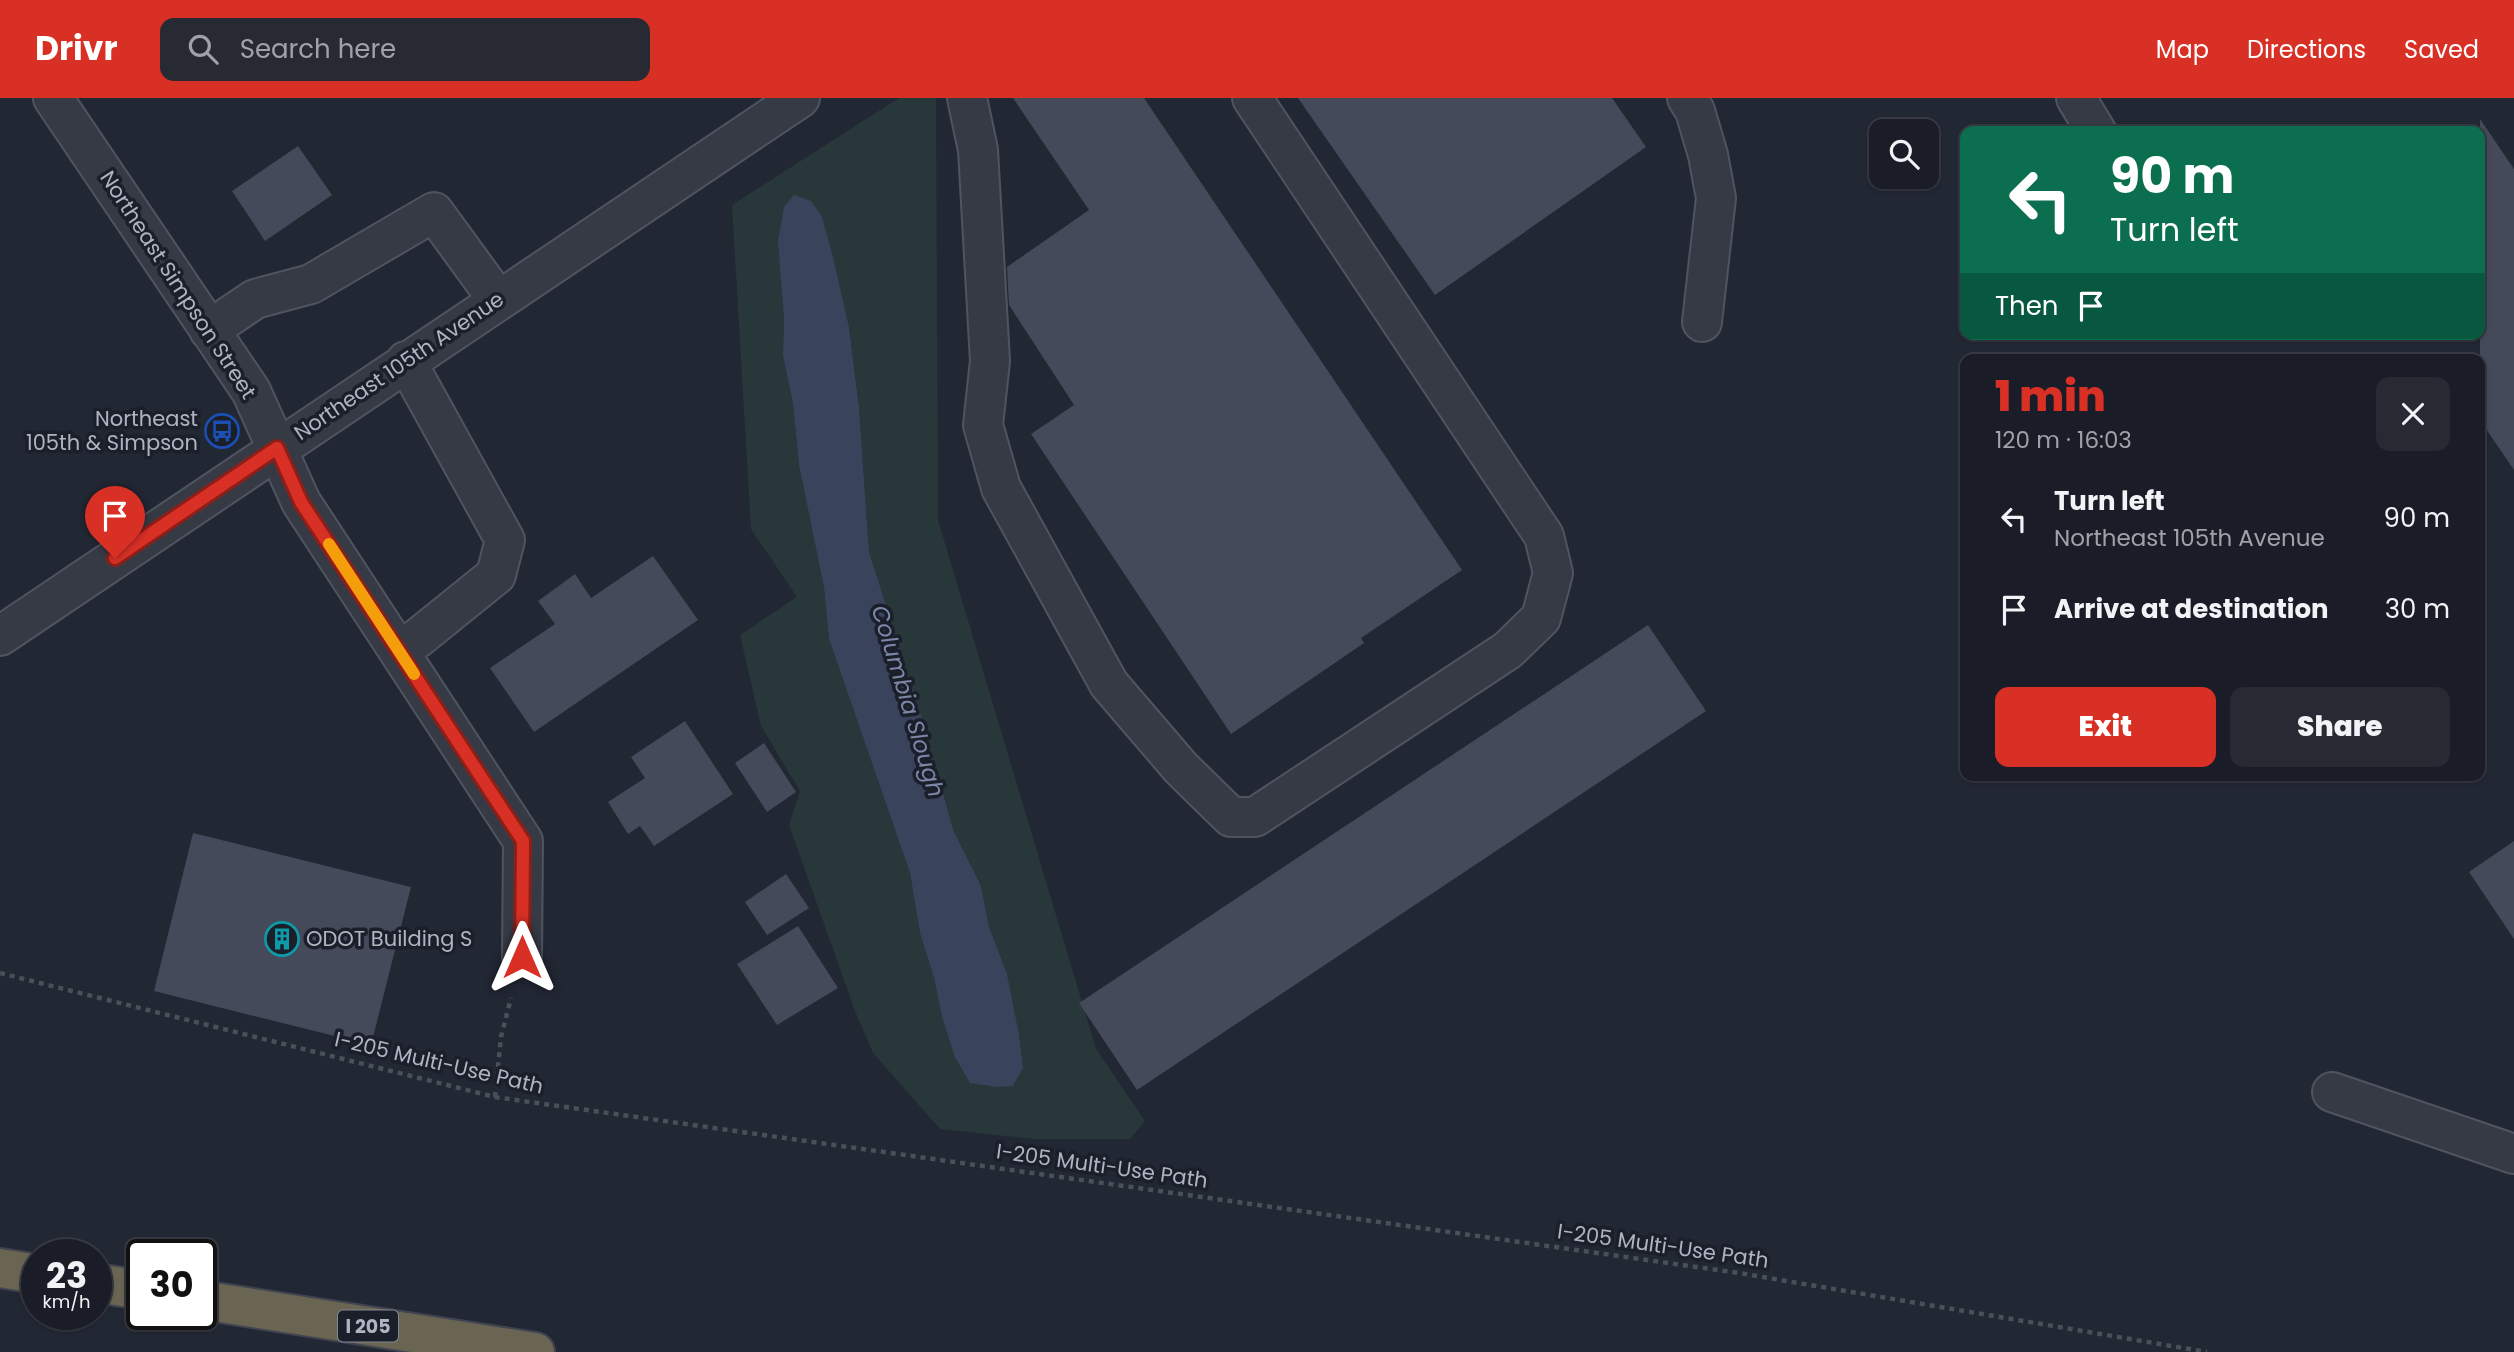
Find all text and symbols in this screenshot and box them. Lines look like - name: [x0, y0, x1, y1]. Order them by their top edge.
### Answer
- search box: [160, 18, 650, 81]
- text: Drivr: [35, 25, 118, 72]
- icon: search: [184, 30, 222, 68]
- text: Search here: [240, 31, 396, 67]
- text: Map: [2156, 33, 2209, 66]
- text: Directions: [2247, 33, 2366, 66]
- text: Saved: [2404, 33, 2479, 66]
- map controls: [1869, 119, 1939, 189]
- button: search: [1869, 119, 1939, 189]
- text: 90 m: [2110, 142, 2234, 210]
- icon: left: [1995, 154, 2086, 245]
- street label: Northeast Simpson Street: [94, 165, 263, 405]
- text: Turn left: [2110, 207, 2239, 252]
- street label: Northeast 105th Avenue: [288, 284, 509, 447]
- icon: arrive: [2072, 287, 2110, 325]
- text: Then: [1995, 288, 2058, 324]
- text: 1 min: [1995, 367, 2106, 426]
- button: close: [2376, 377, 2450, 451]
- place label: Northeast 105th & Simpson: [26, 404, 198, 457]
- bus stop icon: Northeast 105th & Simpson: [203, 412, 241, 450]
- text: 120 m · 16:03: [1995, 424, 2132, 456]
- text: Turn left: [2054, 483, 2165, 519]
- pin: [85, 486, 145, 558]
- icon: arrive: [96, 497, 134, 535]
- icon: left: [1995, 500, 2033, 538]
- text: 90 m: [2384, 500, 2450, 536]
- text: Northeast 105th Avenue: [2054, 522, 2325, 554]
- icon: arrive: [1995, 591, 2033, 629]
- text: Arrive at destination: [2054, 591, 2329, 627]
- text: 30 m: [2385, 591, 2450, 627]
- water label: Columbia Slough: [864, 601, 952, 801]
- button: Exit: [1995, 687, 2216, 767]
- button: Share: [2230, 687, 2450, 767]
- building icon: ODOT Building S: [263, 920, 301, 958]
- position arrow: [485, 920, 559, 994]
- place label: ODOT Building S: [306, 924, 472, 953]
- street label: I-205 Multi-Use Path: [332, 1024, 546, 1101]
- street label: I-205 Multi-Use Path: [995, 1136, 1210, 1195]
- street label: I-205 Multi-Use Path: [1556, 1216, 1771, 1275]
- speed limit sign: 30: [126, 1239, 217, 1330]
- text: 23: [46, 1251, 87, 1300]
- text: km/h: [43, 1289, 90, 1314]
- road number: I 205: [338, 1310, 398, 1342]

